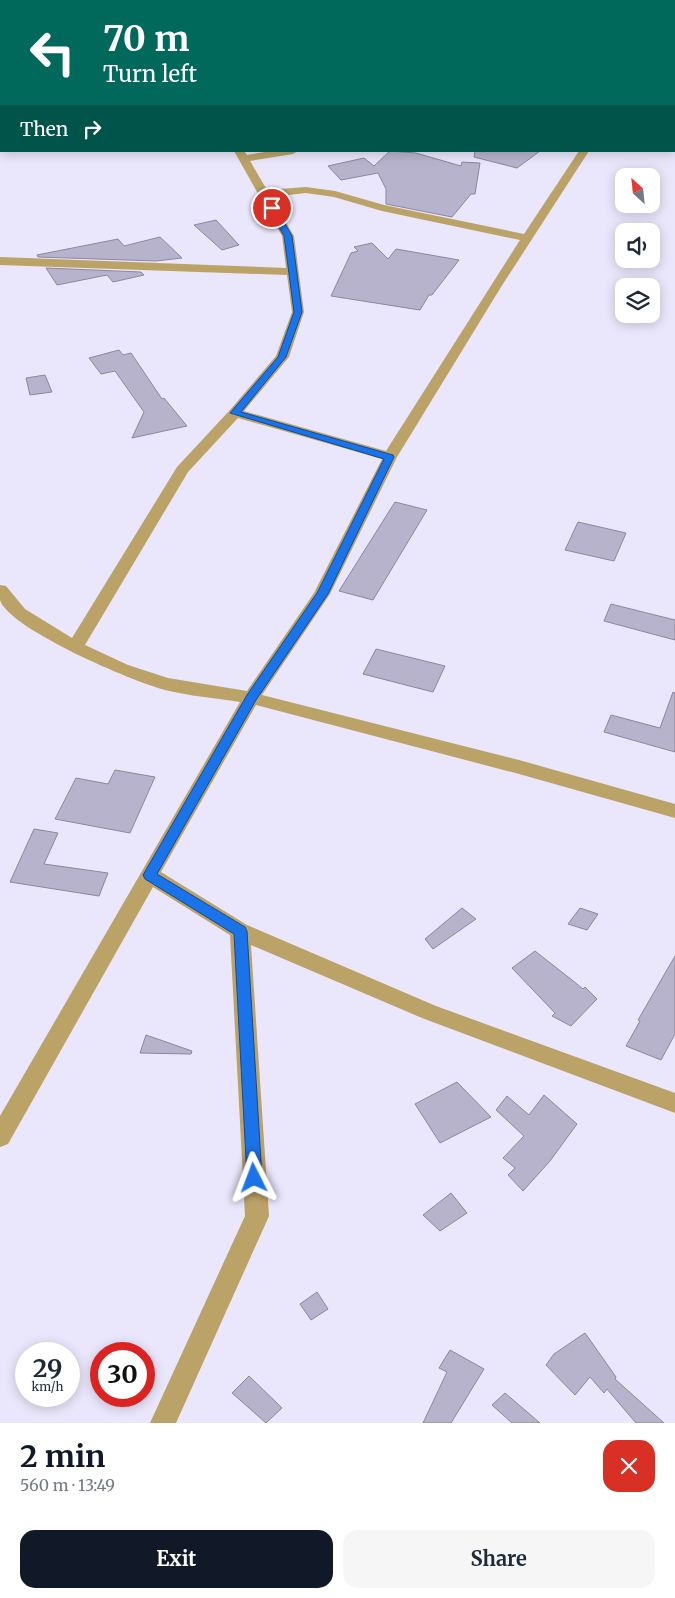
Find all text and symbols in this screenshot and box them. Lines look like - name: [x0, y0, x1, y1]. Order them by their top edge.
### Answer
- text: 70 m: [103, 17, 190, 61]
- icon: left: [20, 20, 85, 85]
- text: Turn left: [103, 60, 197, 88]
- icon: right: [78, 115, 106, 143]
- text: Then: [20, 117, 68, 141]
- north arrow: [615, 168, 660, 212]
- map controls: [615, 168, 660, 323]
- pin: [251, 187, 293, 229]
- icon: arrive: [258, 194, 286, 222]
- button: sound: [615, 223, 660, 268]
- button: layers: [615, 278, 660, 323]
- position arrow: [227, 1151, 279, 1203]
- speed limit sign: 30: [90, 1342, 155, 1407]
- text: 29: [33, 1352, 62, 1384]
- text: km/h: [32, 1379, 63, 1394]
- text: 2 min: [20, 1437, 105, 1475]
- button: close: [603, 1440, 655, 1492]
- text: 560 m · 13:49: [20, 1475, 115, 1495]
- button: Exit: [20, 1530, 333, 1588]
- button: Share: [343, 1530, 655, 1588]

